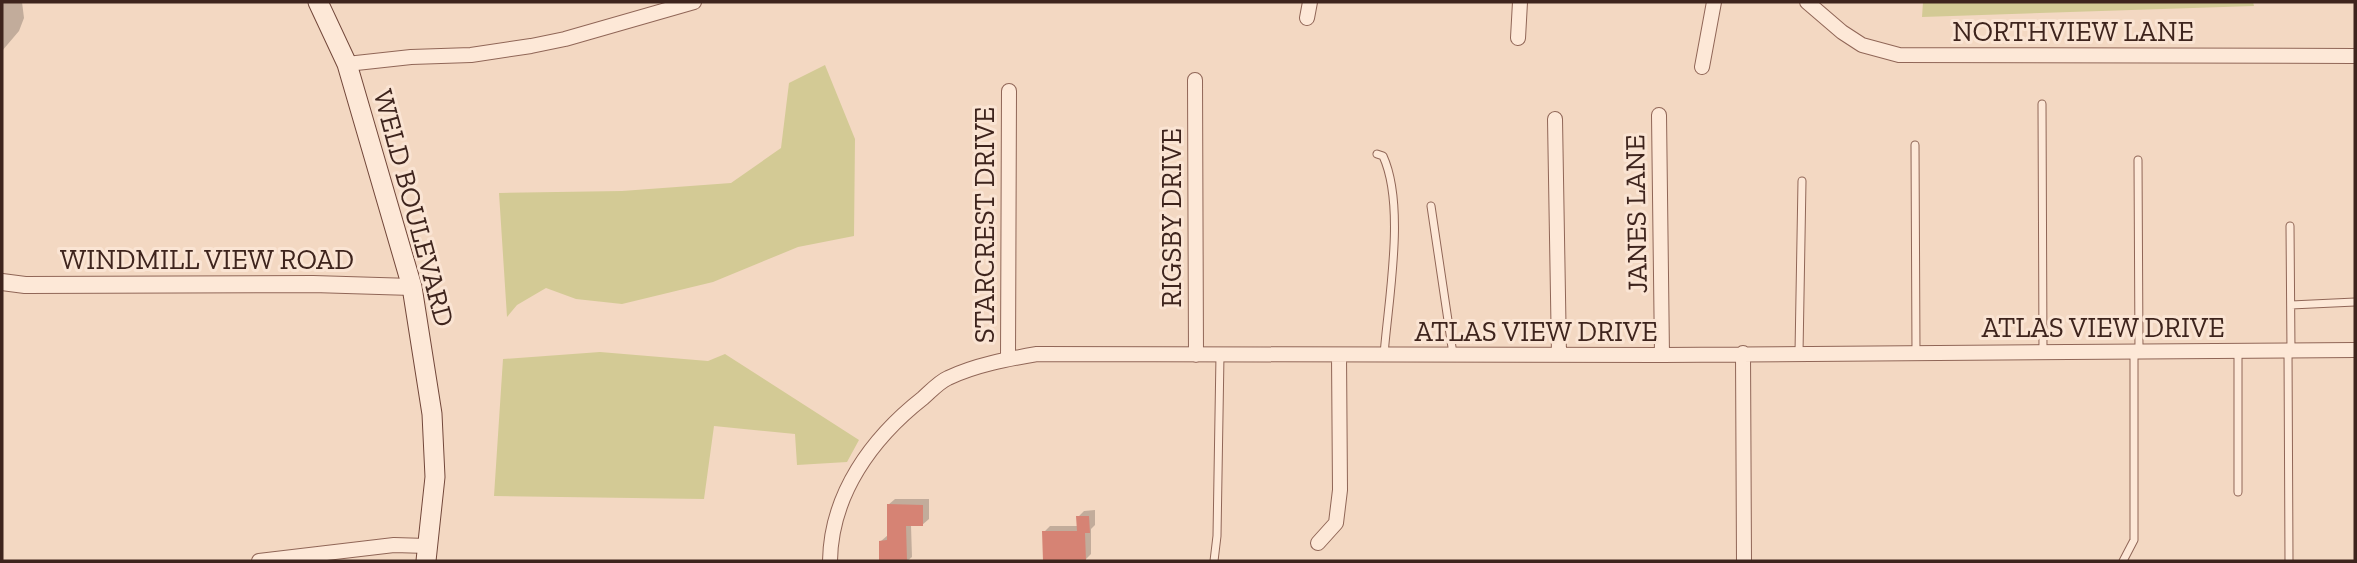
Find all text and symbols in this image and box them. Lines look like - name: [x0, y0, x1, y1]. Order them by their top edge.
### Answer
- street label: NORTHVIEW LANE: [1952, 15, 2194, 48]
- street label: WELD BOULEVARD: [366, 86, 462, 330]
- street label: STARCREST DRIVE: [968, 107, 1001, 343]
- street label: RIGSBY DRIVE: [1155, 128, 1188, 308]
- street label: JANES LANE: [1618, 134, 1654, 294]
- street label: WINDMILL VIEW ROAD: [60, 243, 354, 276]
- street label: ATLAS VIEW DRIVE: [1981, 311, 2225, 344]
- street label: ATLAS VIEW DRIVE: [1414, 315, 1658, 348]

